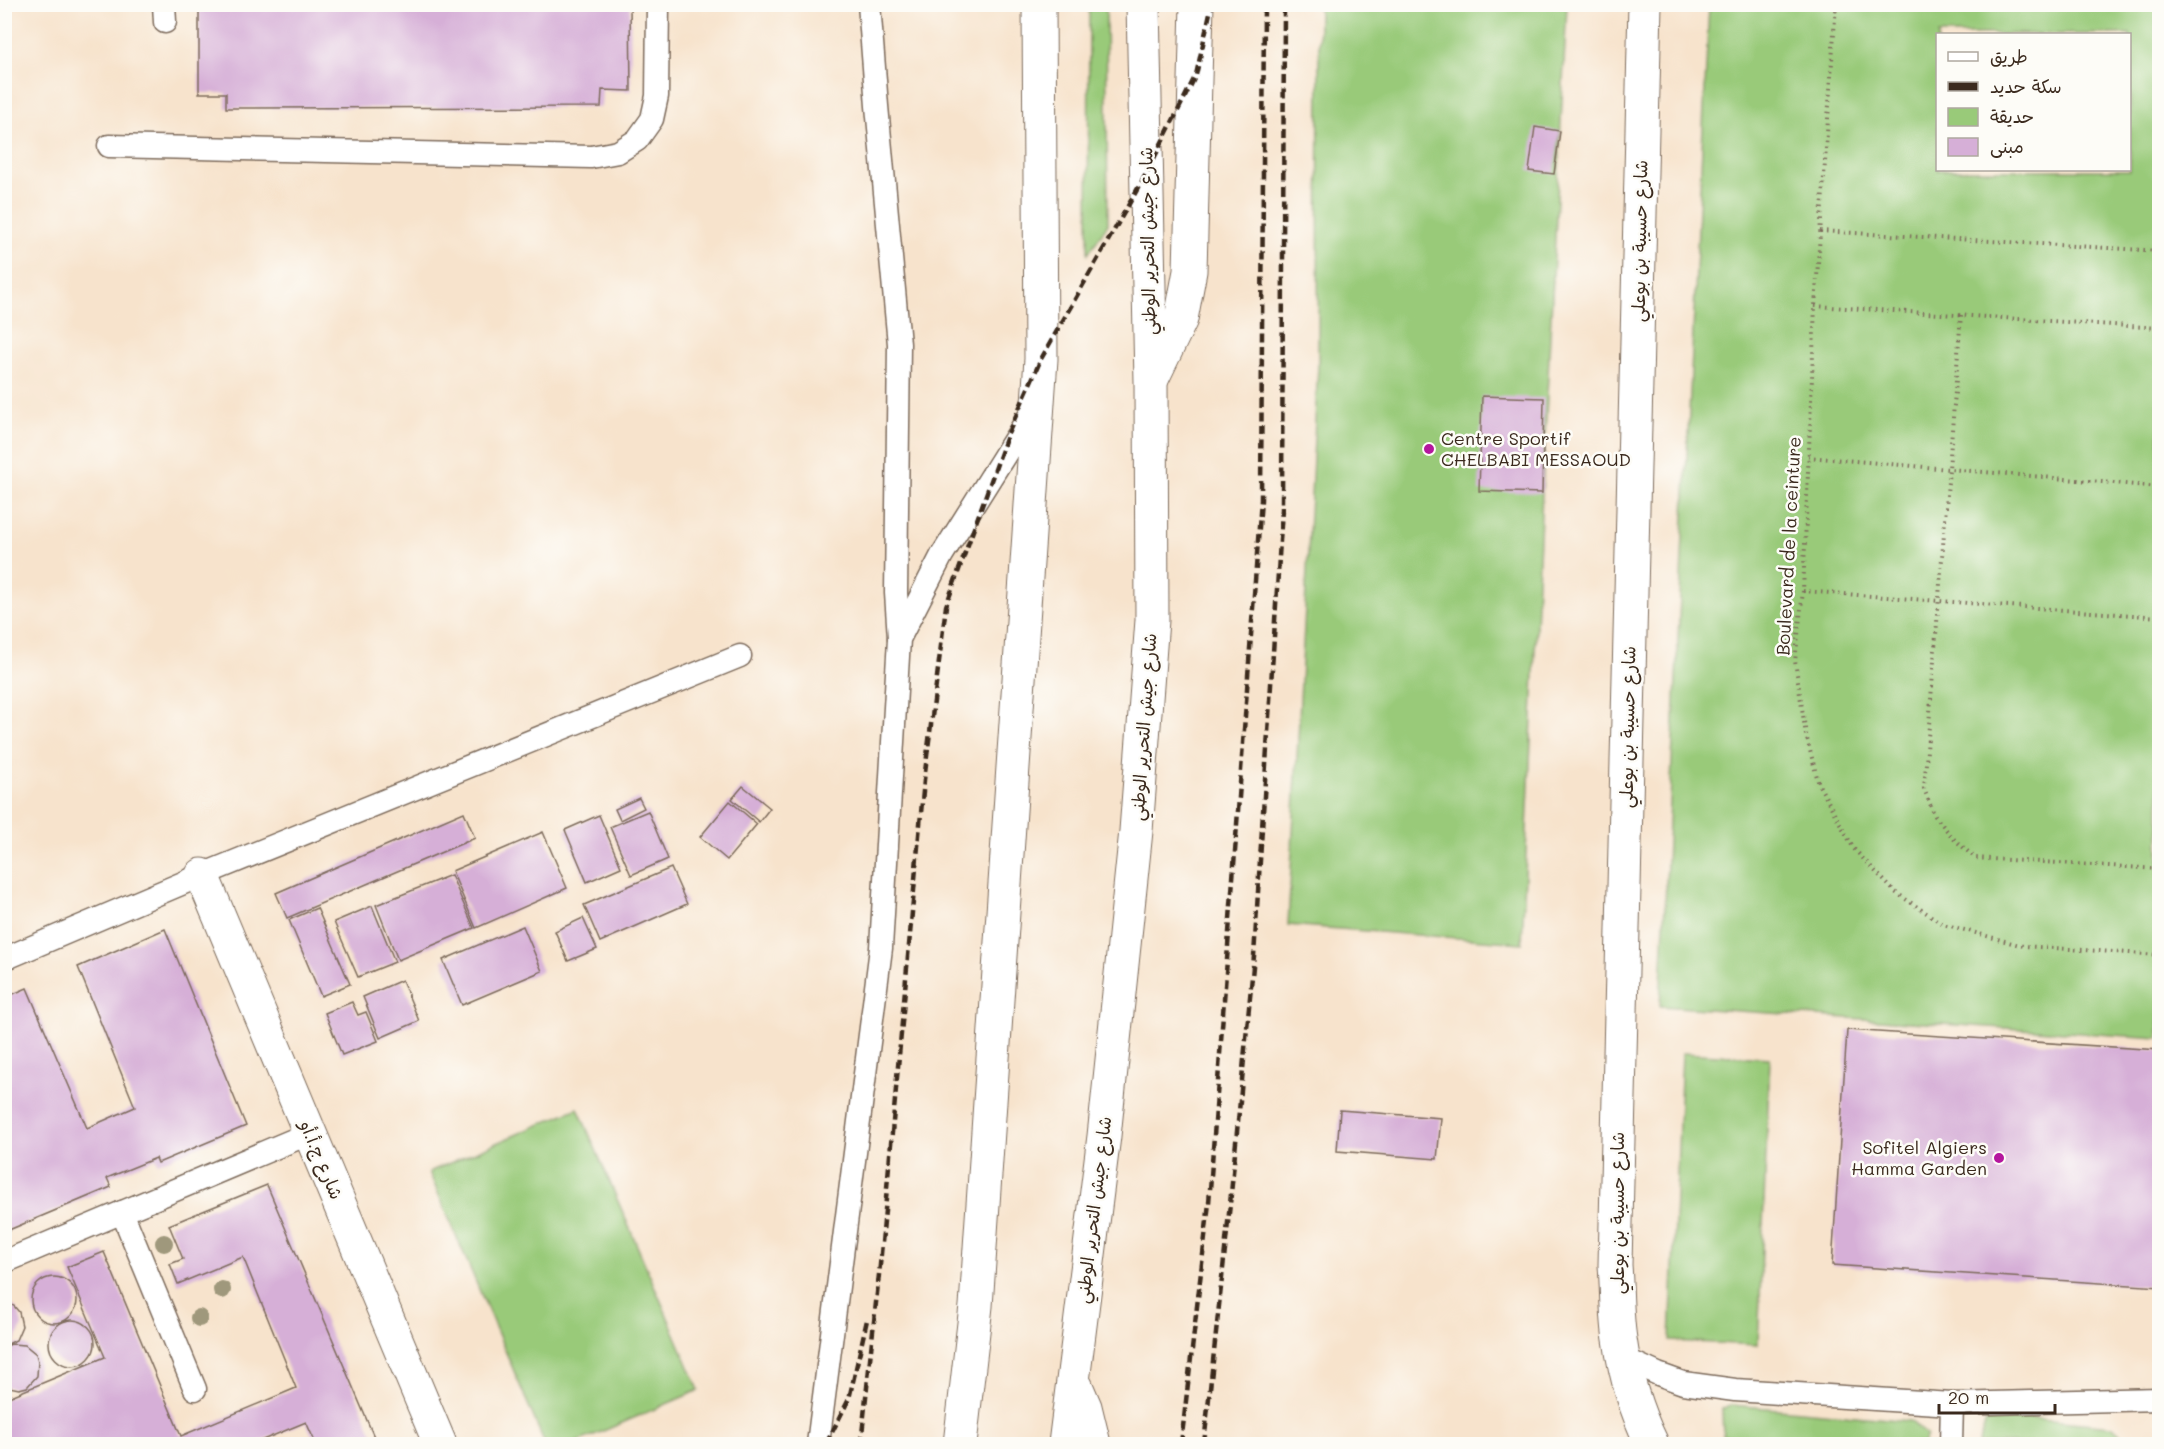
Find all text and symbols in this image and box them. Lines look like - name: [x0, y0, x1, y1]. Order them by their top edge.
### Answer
- legend: [1936, 33, 2131, 171]
- text: طريق: [1990, 44, 2028, 68]
- text: سكة حديد: [1990, 74, 2062, 98]
- text: حديقة: [1990, 104, 2034, 128]
- text: مبنى: [1990, 134, 2024, 158]
- street label: شارع جيش التحرير الوطني: [1133, 147, 1166, 335]
- street label: شارع حسيبة بن بوعلي: [1626, 160, 1657, 322]
- place label: Centre Sportif CHELBABI MESSAOUD: [1441, 426, 1631, 471]
- street label: Boulevard de la ceinture: [1770, 436, 1806, 656]
- marker: Centre Sportif CHELBABI MESSAOUD: [1422, 442, 1436, 456]
- street label: شارع جيش التحرير الوطني: [1124, 632, 1167, 822]
- street label: شارع حسيبة بن بوعلي: [1614, 646, 1645, 808]
- street label: شارع ج.أ.أو: [293, 1115, 349, 1203]
- street label: شارع جيش التحرير الوطني: [1070, 1115, 1121, 1305]
- street label: شارع حسيبة بن بوعلي: [1605, 1132, 1634, 1294]
- place label: Sofitel Algiers Hamma Garden: [1851, 1135, 1987, 1180]
- marker: Sofitel Algiers Hamma Garden: [1992, 1151, 2006, 1165]
- scale bar: [1939, 1377, 2054, 1415]
- text: 20 m: [1948, 1385, 1989, 1409]

